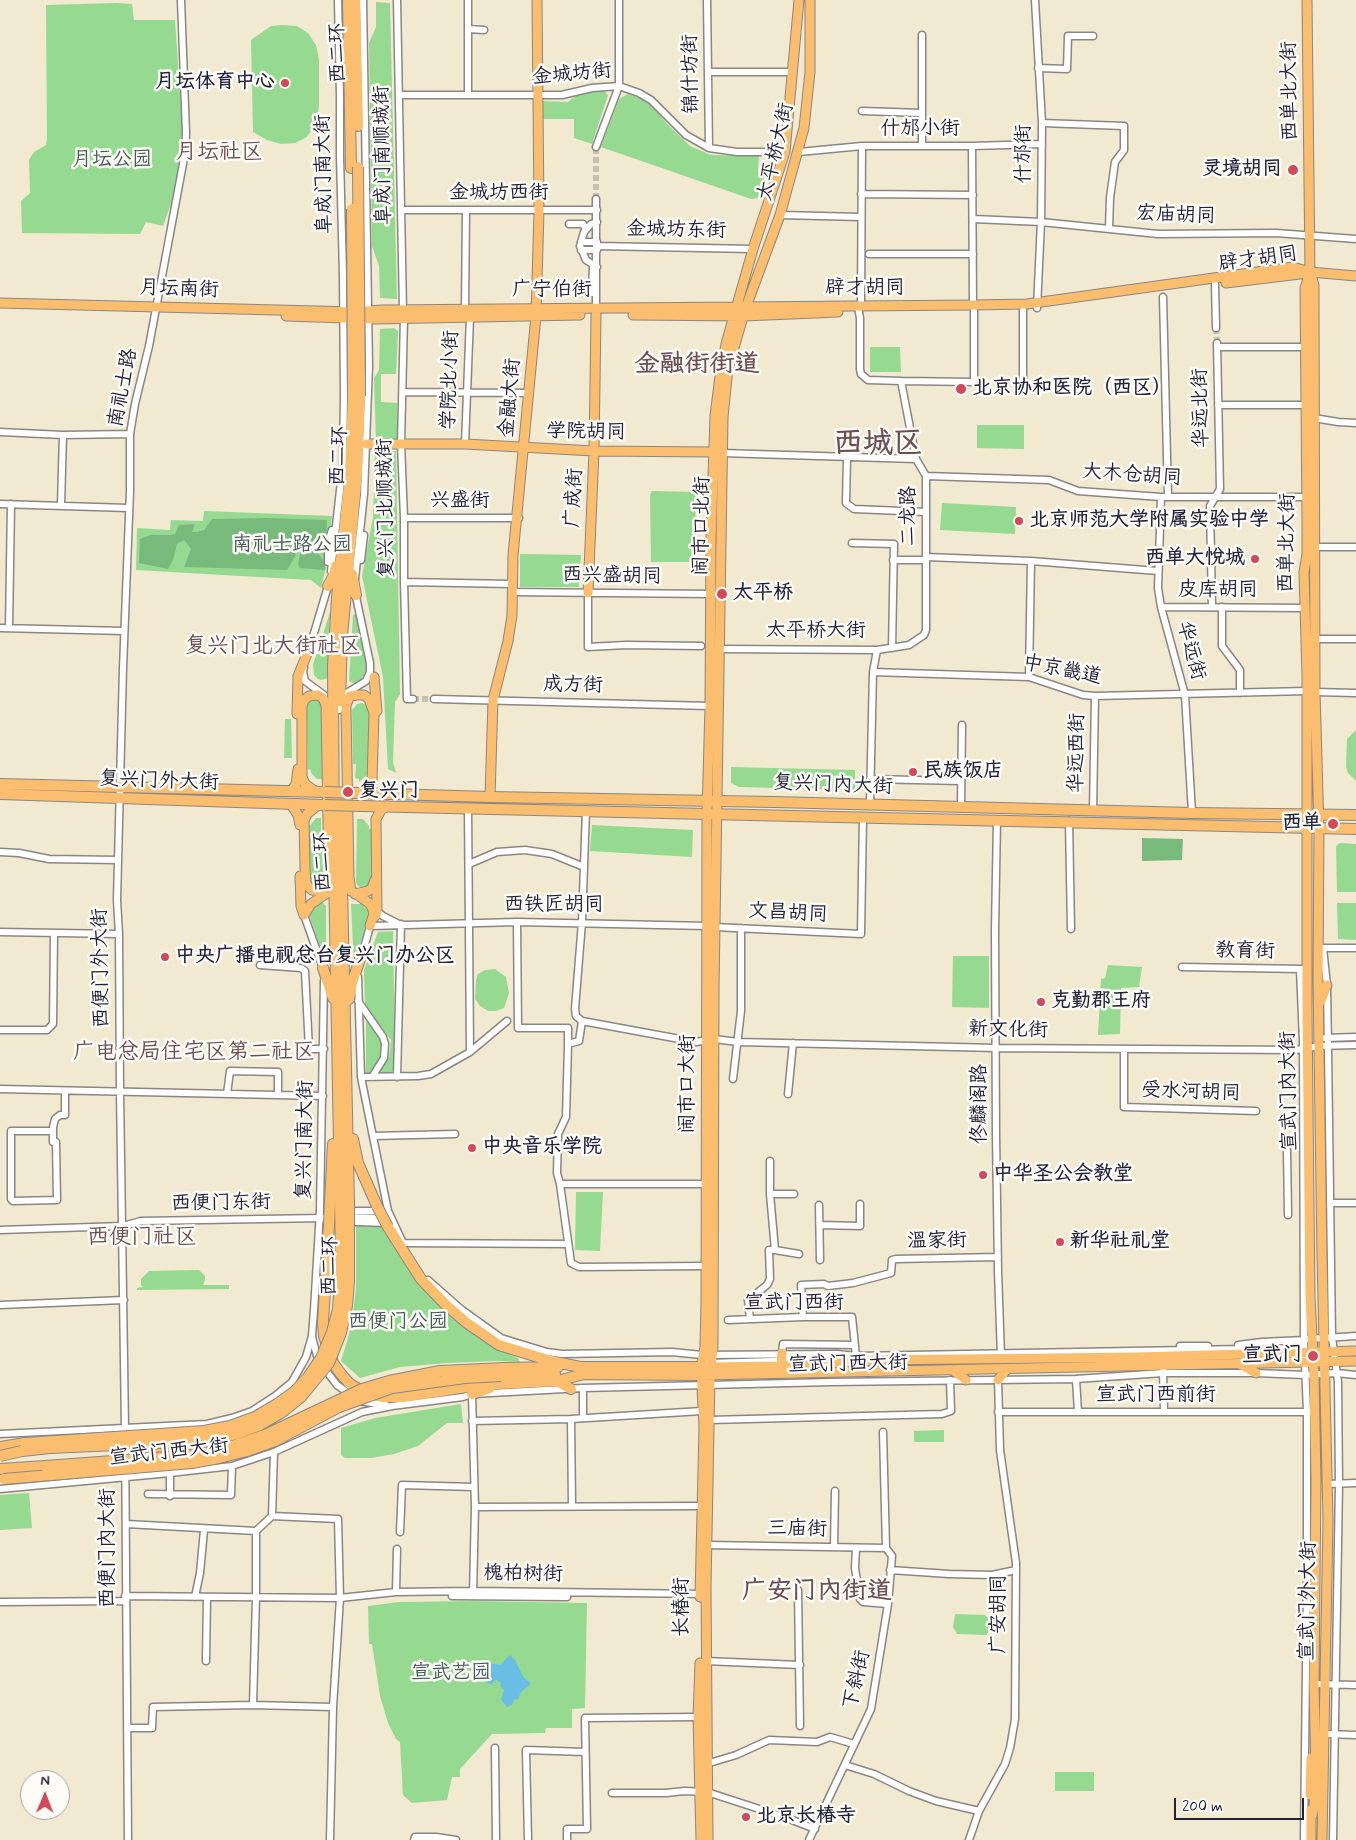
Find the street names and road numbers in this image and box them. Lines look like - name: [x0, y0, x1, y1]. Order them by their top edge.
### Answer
- street label: 西二环: [326, 23, 352, 83]
- street label: 锦什坊街: [679, 34, 705, 114]
- street label: 西单北大街: [1278, 41, 1304, 141]
- street label: 金城坊街: [531, 60, 613, 90]
- street label: 阜成门南顺城街: [371, 85, 397, 225]
- street label: 太平桥大街: [754, 101, 800, 203]
- street label: 阜成门南大街: [312, 114, 338, 234]
- street label: 什邡小街: [880, 118, 960, 142]
- street label: 什邡街: [1013, 124, 1037, 184]
- street label: 金城坊西街: [449, 182, 549, 206]
- street label: 宏庙胡同: [1136, 203, 1216, 229]
- street label: 金城坊东街: [626, 218, 726, 244]
- street label: 辟才胡同: [1217, 243, 1299, 277]
- street label: 月坛南街: [139, 277, 219, 303]
- street label: 辟才胡同: [825, 277, 905, 301]
- street label: 广宁伯街: [512, 279, 592, 303]
- street label: 学院北小街: [437, 330, 465, 430]
- street label: 南礼士路: [105, 346, 143, 430]
- street label: 金融大街: [496, 357, 526, 439]
- street label: 华远北街: [1189, 368, 1215, 448]
- street label: 学院胡同: [546, 420, 626, 446]
- street label: 西二环: [326, 425, 354, 487]
- street label: 复兴门北顺城街: [374, 438, 400, 578]
- street label: 大木仓胡同: [1081, 461, 1183, 491]
- street label: 广成街: [561, 467, 589, 529]
- street label: 闹市口北街: [690, 476, 716, 576]
- street label: 二龙路: [898, 486, 922, 546]
- street label: 兴盛街: [430, 490, 490, 514]
- street label: 西单北大街: [1275, 493, 1301, 593]
- street label: 西兴盛胡同: [562, 564, 662, 590]
- street label: 皮库胡同: [1178, 579, 1258, 603]
- street label: 华远街: [1171, 619, 1209, 683]
- street label: 太平桥大街: [766, 620, 866, 644]
- street label: 中京畿道: [1020, 652, 1104, 690]
- street label: 成方街: [543, 673, 603, 699]
- street label: 华远西街: [1065, 713, 1091, 793]
- street label: 复兴门外大街: [99, 768, 219, 796]
- street label: 复兴门内大街: [773, 772, 893, 800]
- street label: 西二环: [311, 832, 337, 892]
- street label: 西铁匠胡同: [504, 894, 604, 918]
- street label: 文昌胡同: [747, 900, 829, 928]
- street label: 西便门外大街: [89, 908, 115, 1028]
- street label: 教育街: [1215, 939, 1275, 965]
- street label: 新文化街: [968, 1018, 1048, 1044]
- street label: 宣武门内大街: [1277, 1031, 1303, 1151]
- street label: 闹市口大街: [677, 1034, 701, 1134]
- street label: 佟麟阁路: [969, 1064, 993, 1144]
- street label: 受水河胡同: [1141, 1079, 1241, 1107]
- street label: 复兴门南大街: [293, 1080, 319, 1200]
- street label: 西便门东街: [171, 1191, 271, 1217]
- street label: 温家街: [907, 1229, 967, 1255]
- street label: 西二环: [318, 1236, 344, 1296]
- street label: 宣武门西街: [744, 1292, 844, 1316]
- street label: 宣武门西大街: [788, 1352, 908, 1378]
- street label: 宣武门西前街: [1096, 1384, 1216, 1408]
- street label: 宣武门西大街: [108, 1435, 230, 1471]
- street label: 西便门内大街: [97, 1488, 121, 1608]
- street label: 三庙街: [767, 1517, 827, 1543]
- street label: 宣武门外大街: [1296, 1541, 1322, 1661]
- street label: 槐柏树街: [483, 1562, 563, 1588]
- street label: 广安胡同: [988, 1574, 1012, 1654]
- street label: 长椿街: [671, 1577, 695, 1637]
- street label: 下斜街: [840, 1648, 876, 1712]

